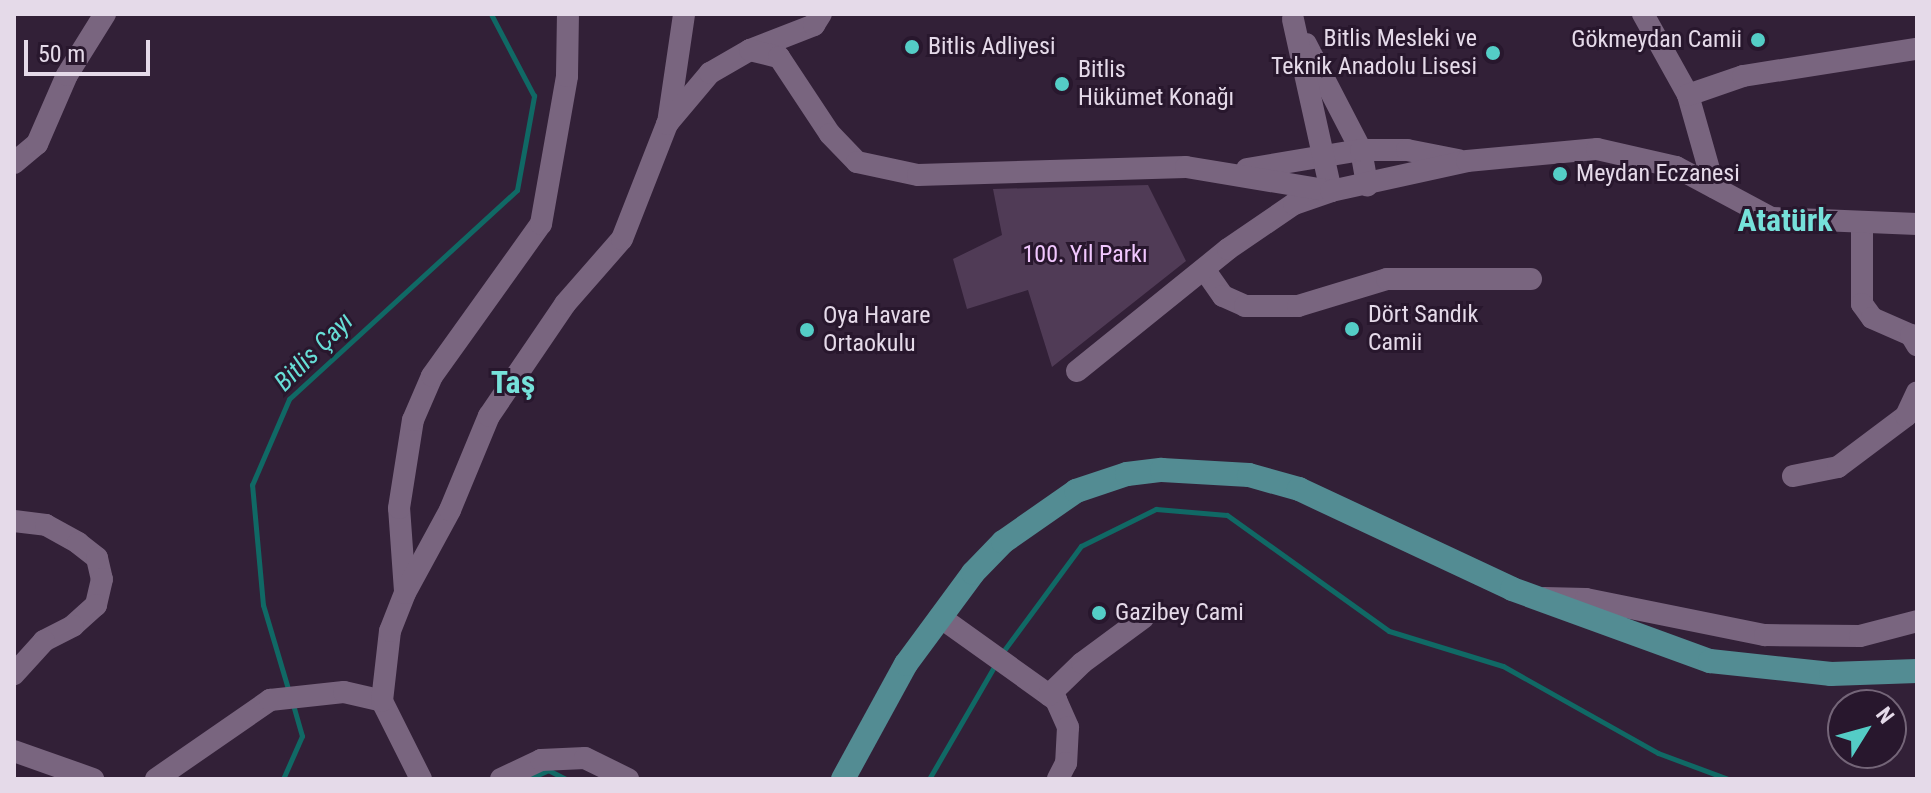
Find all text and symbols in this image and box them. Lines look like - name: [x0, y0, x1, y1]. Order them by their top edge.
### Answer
- scale bar: [28, 24, 154, 74]
- place label: Bitlis Mesleki ve Teknik Anadolu Lisesi: [1271, 25, 1477, 81]
- place label: Gökmeydan Camii: [1571, 26, 1742, 54]
- marker: Gökmeydan Camii: [1749, 31, 1767, 49]
- place label: Bitlis Adliyesi: [928, 33, 1055, 61]
- marker: Bitlis Adliyesi: [903, 38, 921, 56]
- text: 50 m: [38, 40, 85, 68]
- marker: Bitlis Mesleki ve Teknik Anadolu Lisesi: [1484, 44, 1502, 62]
- place label: Bitlis Hükümet Konağı: [1078, 56, 1234, 112]
- marker: Bitlis Hükümet Konağı: [1053, 75, 1071, 93]
- place label: Meydan Eczanesi: [1576, 160, 1740, 188]
- marker: Meydan Eczanesi: [1551, 165, 1569, 183]
- district label: Atatürk: [1737, 201, 1833, 239]
- park label: 100. Yıl Parkı: [1022, 241, 1148, 269]
- place label: Dört Sandık Camii: [1368, 301, 1478, 357]
- place label: Oya Havare Ortaokulu: [823, 302, 930, 358]
- water label: Bitlis Çayı: [268, 306, 360, 398]
- marker: Dört Sandık Camii: [1343, 320, 1361, 338]
- marker: Oya Havare Ortaokulu: [798, 321, 816, 339]
- district label: Taş: [491, 363, 535, 401]
- place label: Gazibey Cami: [1115, 599, 1244, 627]
- marker: Gazibey Cami: [1090, 604, 1108, 622]
- north arrow: [1827, 689, 1907, 769]
- text: N: [1871, 703, 1899, 728]

